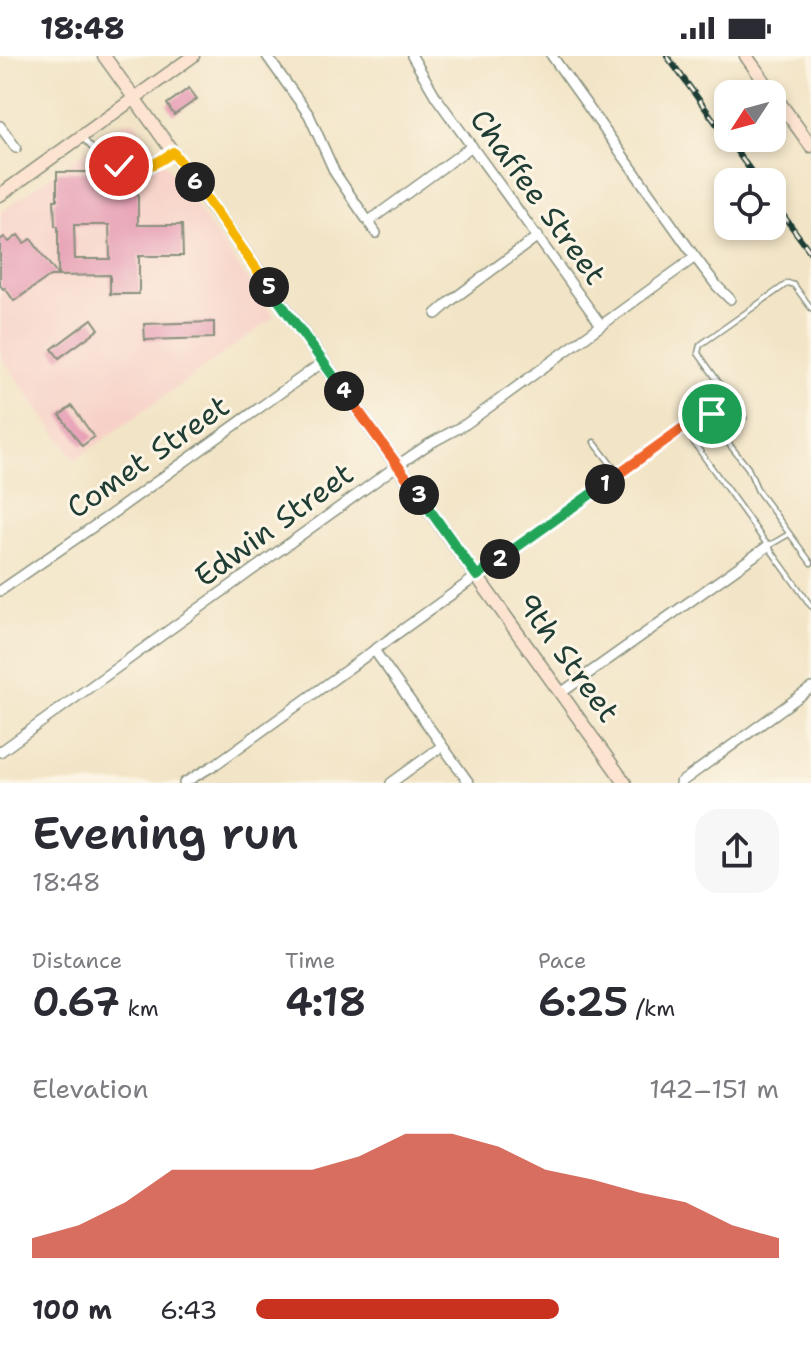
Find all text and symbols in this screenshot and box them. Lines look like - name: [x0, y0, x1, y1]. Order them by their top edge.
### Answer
- text: 18:48: [40, 8, 125, 49]
- north arrow: [714, 80, 786, 152]
- map controls: [714, 80, 786, 240]
- street label: Chaffee Street: [461, 101, 616, 293]
- pin: [85, 132, 153, 200]
- icon: check: [97, 144, 141, 188]
- pin: 6: [175, 162, 215, 202]
- text: 6: [187, 167, 203, 196]
- button: locate: [714, 168, 786, 240]
- pin: 5: [249, 267, 289, 307]
- text: 5: [262, 272, 276, 301]
- pin: 4: [324, 371, 364, 411]
- text: 4: [336, 376, 352, 405]
- pin: [678, 380, 746, 448]
- street label: Comet Street: [58, 385, 237, 528]
- icon: arrive: [690, 392, 734, 436]
- street label: Edwin Street: [186, 453, 361, 596]
- pin: 1: [585, 464, 625, 504]
- text: 1: [600, 469, 610, 498]
- pin: 3: [399, 475, 439, 515]
- text: 3: [411, 480, 427, 509]
- pin: 2: [480, 539, 520, 579]
- text: 2: [492, 544, 508, 573]
- street label: 9th Street: [508, 585, 629, 731]
- text: Evening run: [32, 804, 299, 863]
- button: share: [695, 809, 779, 893]
- text: 18:48: [32, 864, 101, 899]
- text: Distance: [32, 946, 122, 975]
- text: Time: [285, 946, 335, 975]
- text: Pace: [538, 946, 586, 975]
- text: 0.67: [32, 975, 120, 1029]
- text: 4:18: [285, 975, 367, 1029]
- text: 6:25: [538, 975, 628, 1029]
- text: km: [120, 994, 159, 1023]
- text: /km: [628, 994, 675, 1023]
- text: Elevation: [32, 1071, 148, 1106]
- text: 142–151 m: [649, 1071, 779, 1106]
- text: 100 m: [32, 1292, 112, 1327]
- text: 6:43: [160, 1292, 218, 1327]

